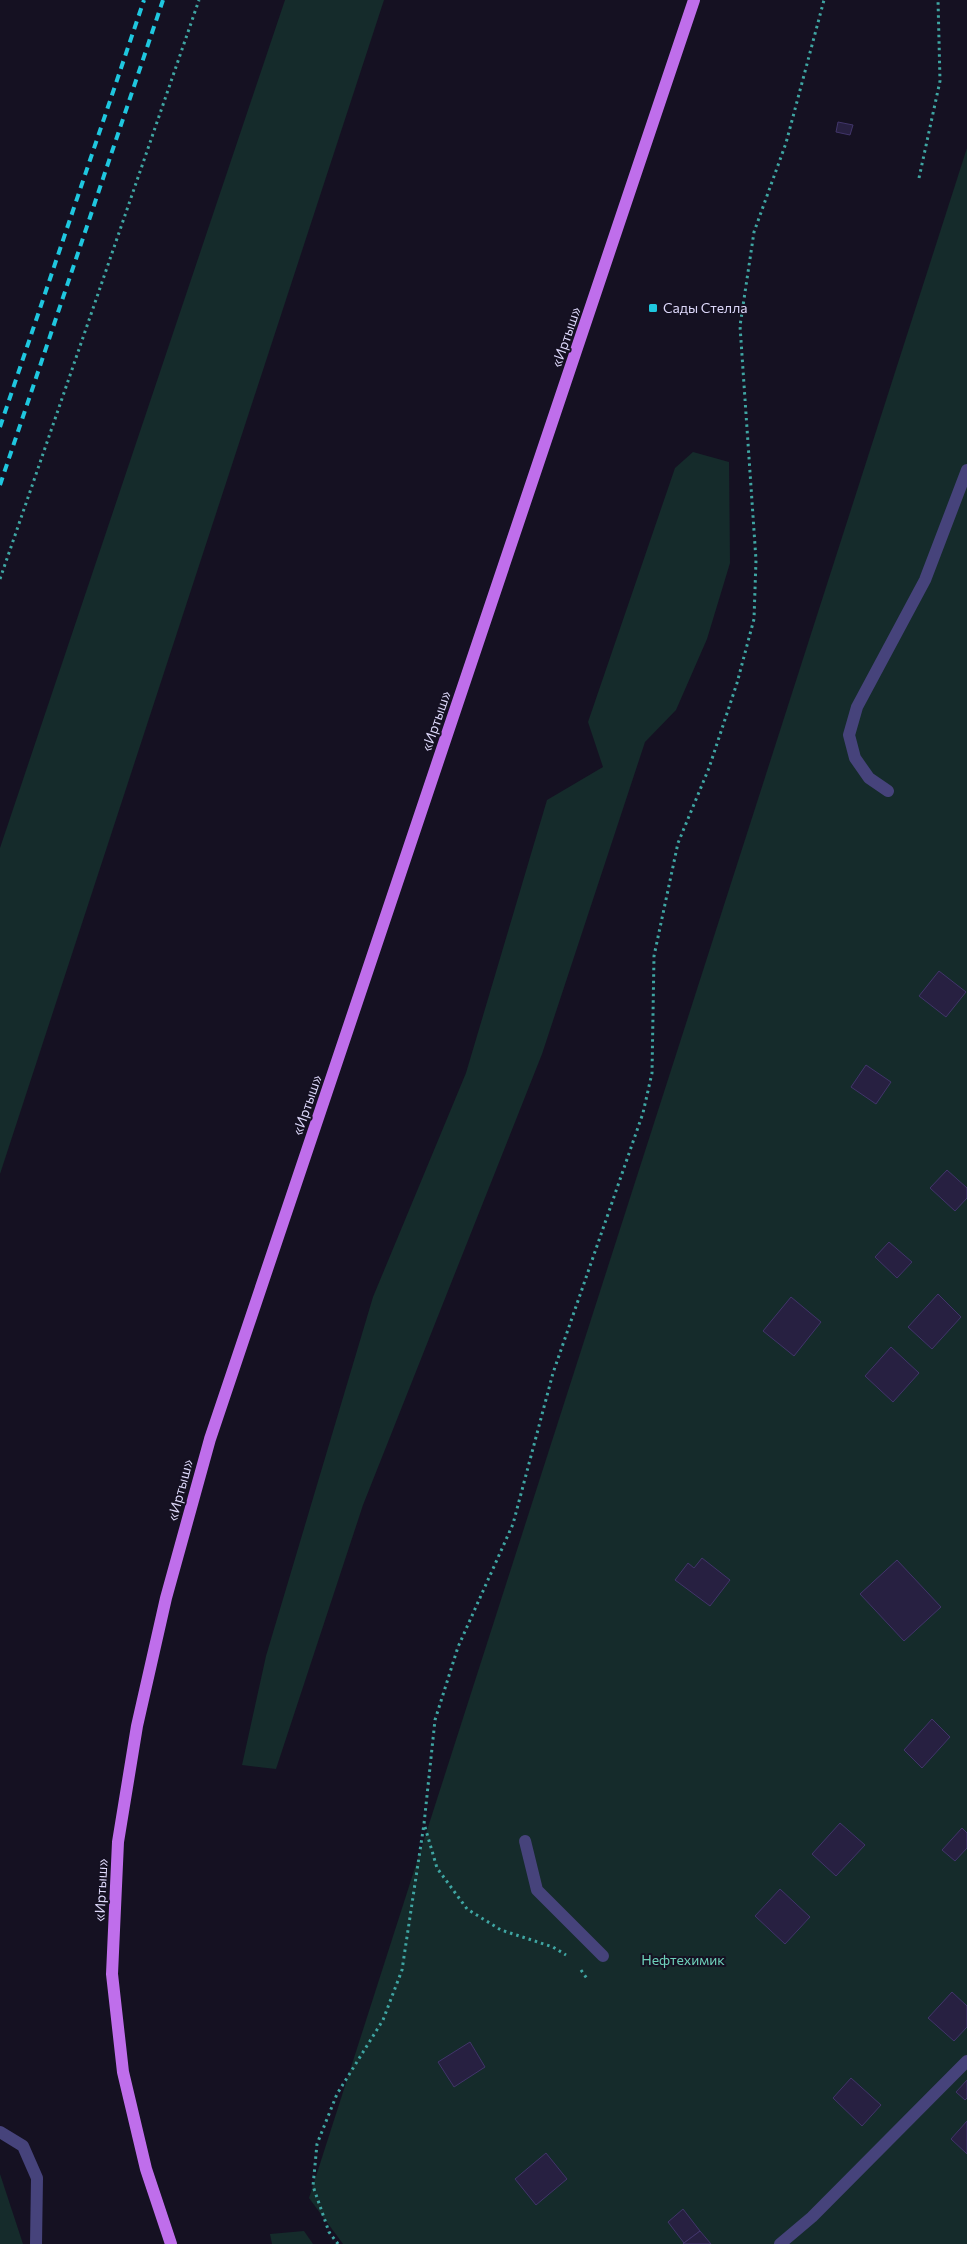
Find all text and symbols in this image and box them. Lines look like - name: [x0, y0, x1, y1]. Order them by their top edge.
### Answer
- place label: Сады Стелла: [663, 299, 748, 316]
- marker: Сады Стелла: [647, 302, 659, 314]
- street label: «Иртыш»: [547, 304, 584, 369]
- street label: «Иртыш»: [417, 688, 454, 753]
- street label: «Иртыш»: [288, 1072, 325, 1137]
- street label: «Иртыш»: [163, 1457, 196, 1522]
- street label: «Иртыш»: [90, 1858, 111, 1922]
- park label: Нефтехимик: [641, 1951, 725, 1968]

